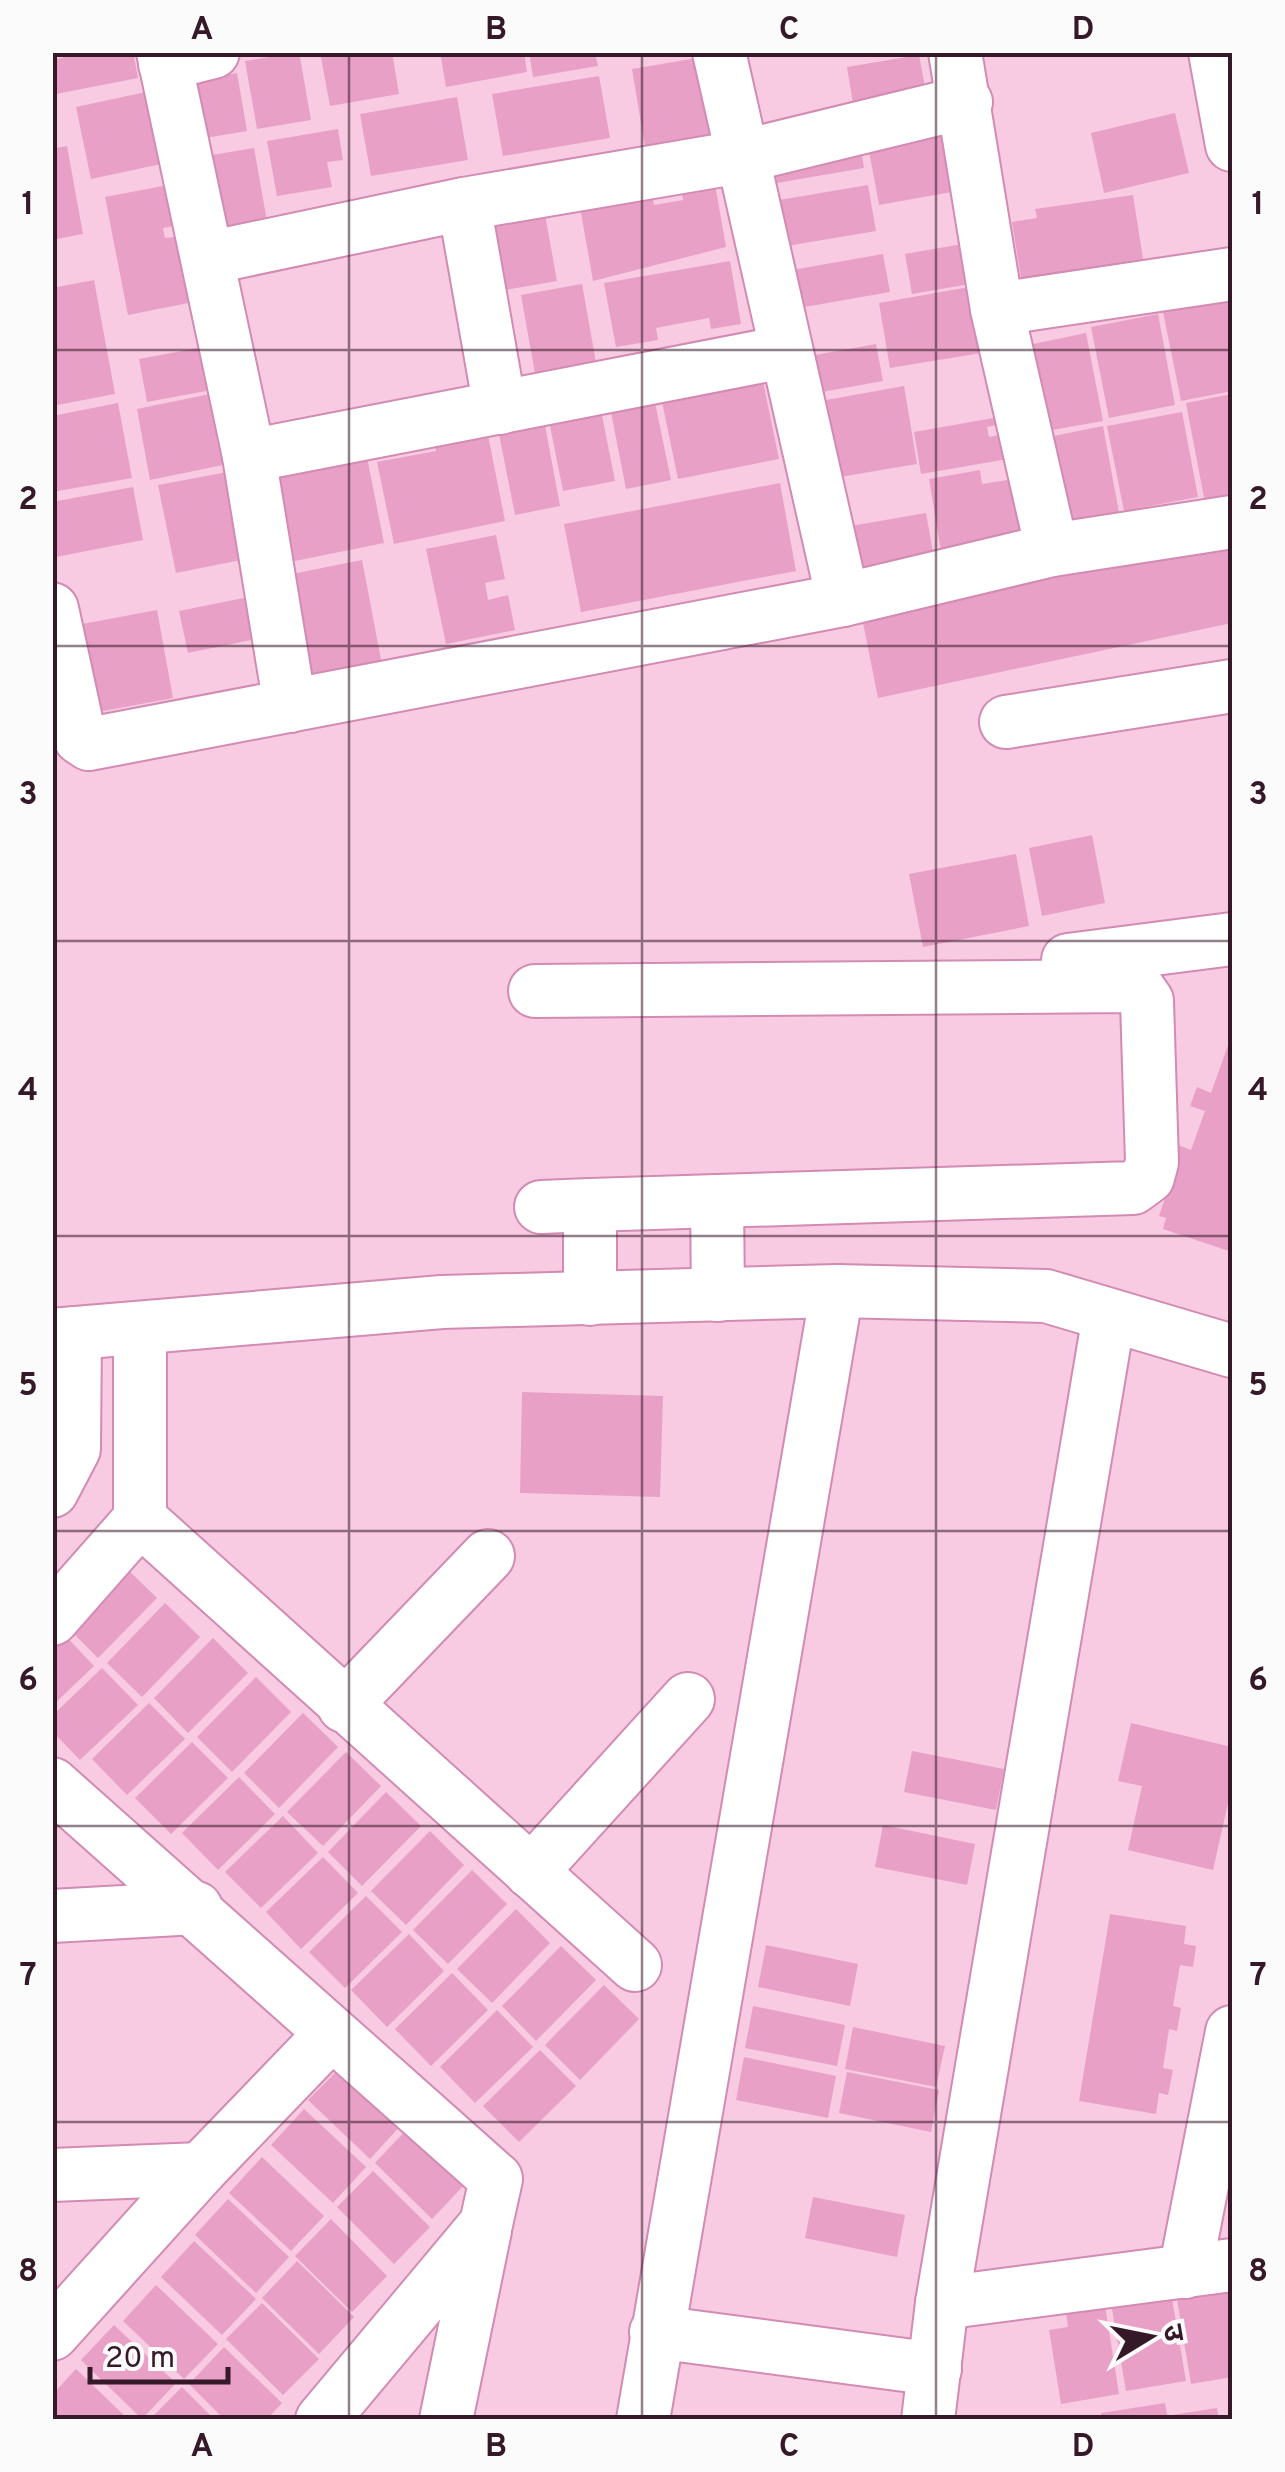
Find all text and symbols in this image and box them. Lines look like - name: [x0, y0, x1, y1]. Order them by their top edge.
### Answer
- text: A: [191, 11, 213, 51]
- text: B: [485, 11, 507, 51]
- text: C: [779, 11, 799, 51]
- text: D: [1072, 11, 1094, 51]
- text: 1: [22, 186, 34, 226]
- text: 1: [1252, 186, 1264, 226]
- text: 2: [18, 481, 38, 521]
- text: 2: [1248, 481, 1268, 521]
- text: 3: [18, 776, 38, 816]
- text: 3: [1248, 776, 1268, 816]
- text: 4: [18, 1072, 38, 1112]
- text: 4: [1248, 1072, 1268, 1112]
- text: 5: [18, 1367, 38, 1407]
- text: 5: [1248, 1367, 1268, 1407]
- text: 6: [18, 1662, 38, 1702]
- text: 6: [1248, 1662, 1268, 1702]
- text: 7: [19, 1957, 37, 1997]
- text: 7: [1249, 1957, 1267, 1997]
- text: 8: [18, 2253, 38, 2293]
- text: 8: [1248, 2253, 1268, 2293]
- north arrow: [1100, 2287, 1200, 2387]
- scale bar: [90, 2322, 228, 2384]
- text: उ: [1153, 2322, 1191, 2345]
- text: 20 m: [105, 2341, 175, 2378]
- text: A: [191, 2428, 213, 2468]
- text: B: [485, 2428, 507, 2468]
- text: C: [779, 2428, 799, 2468]
- text: D: [1072, 2428, 1094, 2468]

